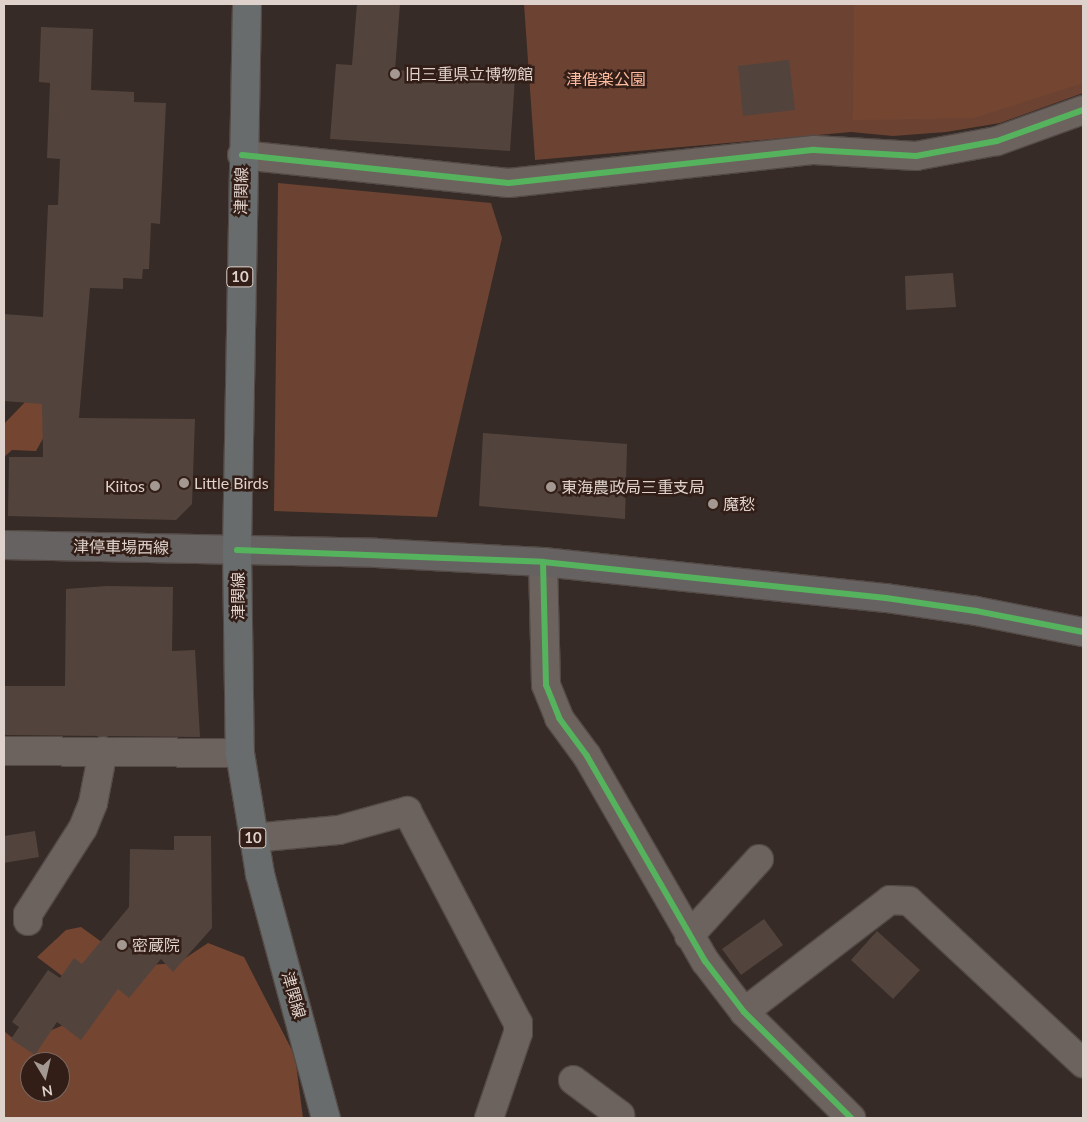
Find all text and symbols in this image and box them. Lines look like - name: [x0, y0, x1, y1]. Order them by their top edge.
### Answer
- place label: 旧三重県立博物館: [405, 64, 533, 84]
- marker: 旧三重県立博物館: [389, 68, 401, 80]
- park label: 津偕楽公園: [566, 69, 646, 89]
- street label: 津関線: [231, 167, 251, 215]
- road number: 10: [226, 264, 254, 290]
- place label: Little Birds: [194, 473, 269, 493]
- place label: Kiitos: [105, 476, 145, 496]
- marker: Little Birds: [178, 477, 190, 489]
- place label: 東海農政局三重支局: [561, 477, 705, 497]
- marker: Kiitos: [149, 480, 161, 492]
- marker: 東海農政局三重支局: [545, 481, 557, 493]
- place label: 魔愁: [723, 494, 755, 514]
- marker: 魔愁: [707, 498, 719, 510]
- street label: 津停車場西線: [73, 537, 169, 557]
- street label: 津関線: [228, 572, 248, 620]
- road number: 10: [239, 826, 267, 850]
- place label: 密蔵院: [132, 935, 180, 955]
- marker: 密蔵院: [116, 939, 128, 951]
- street label: 津関線: [278, 969, 310, 1021]
- north arrow: [20, 1052, 70, 1102]
- text: N: [41, 1082, 54, 1101]

